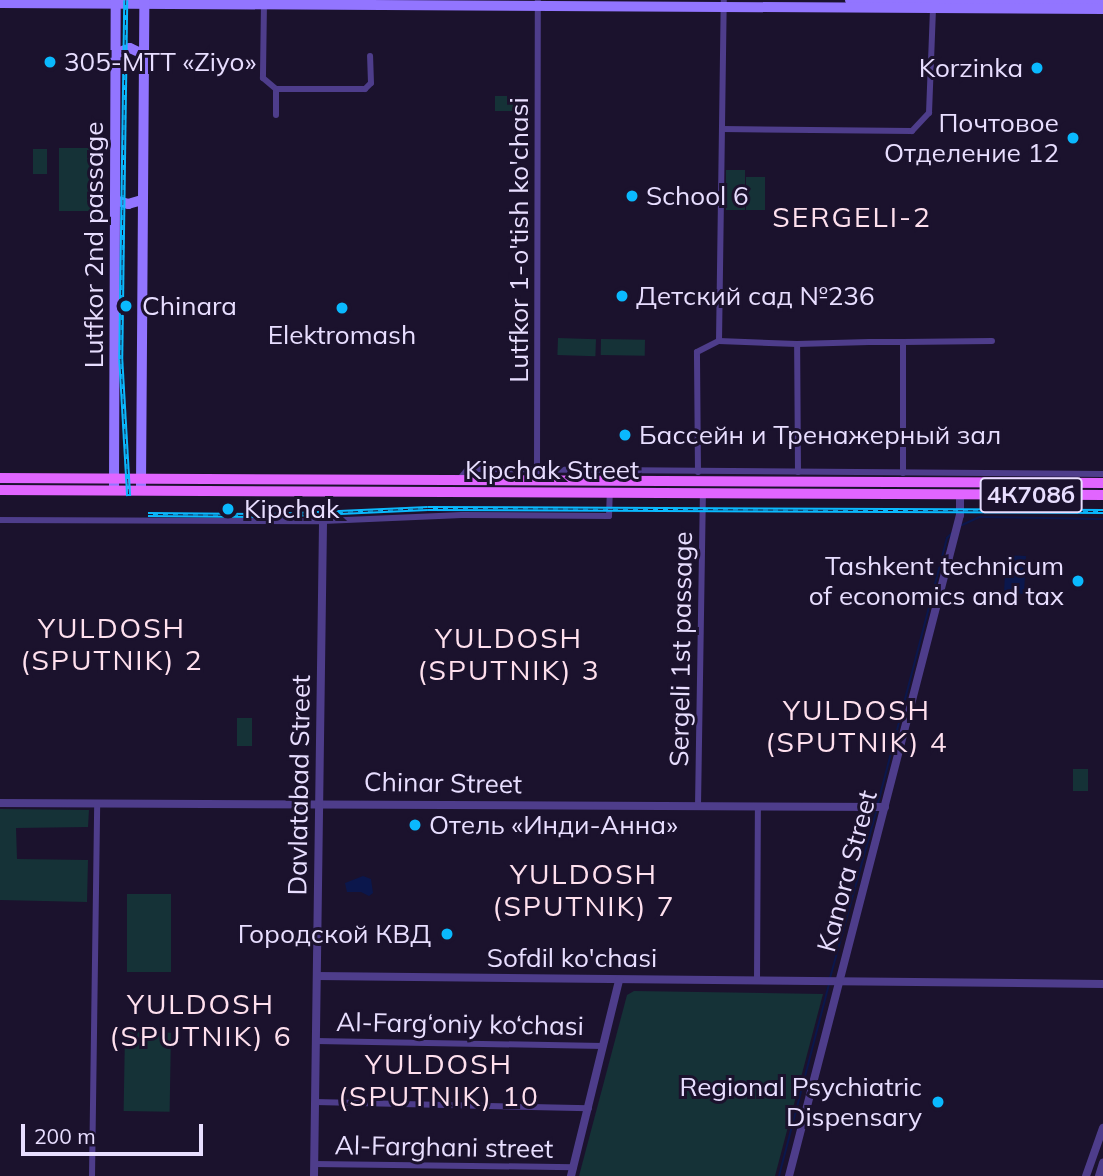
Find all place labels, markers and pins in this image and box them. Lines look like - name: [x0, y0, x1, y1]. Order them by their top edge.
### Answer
- place label: 305-MTT «Ziyo»: [64, 46, 256, 78]
- place label: Korzinka: [919, 52, 1023, 84]
- marker: 305-MTT «Ziyo»: [42, 54, 58, 70]
- marker: Korzinka: [1029, 60, 1045, 76]
- place label: Почтовое Отделение 12: [884, 107, 1059, 168]
- marker: Почтовое Отделение 12: [1065, 130, 1081, 146]
- place label: School 6: [646, 180, 749, 212]
- marker: School 6: [624, 188, 640, 204]
- place label: Детский сад №236: [636, 280, 875, 312]
- marker: Детский сад №236: [614, 288, 630, 304]
- place label: Chinara: [142, 290, 237, 322]
- marker: Chinara: [116, 296, 136, 316]
- marker: Elektromash: [334, 300, 350, 316]
- place label: Elektromash: [268, 319, 416, 351]
- place label: Бассейн и Тренажерный зал: [639, 419, 1001, 451]
- marker: Бассейн и Тренажерный зал: [617, 427, 633, 443]
- place label: Kipchak: [244, 493, 339, 525]
- marker: Kipchak: [218, 499, 238, 519]
- place label: Tashkent technicum of economics and tax: [809, 550, 1064, 612]
- marker: Tashkent technicum of economics and tax: [1070, 573, 1086, 589]
- place label: Отель «Инди-Анна»: [429, 809, 678, 841]
- marker: Отель «Инди-Анна»: [407, 817, 423, 833]
- place label: Городской КВД: [238, 918, 431, 950]
- marker: Городской КВД: [437, 924, 457, 944]
- place label: Regional Psychiatric Dispensary: [679, 1071, 922, 1132]
- marker: Regional Psychiatric Dispensary: [928, 1092, 948, 1112]

